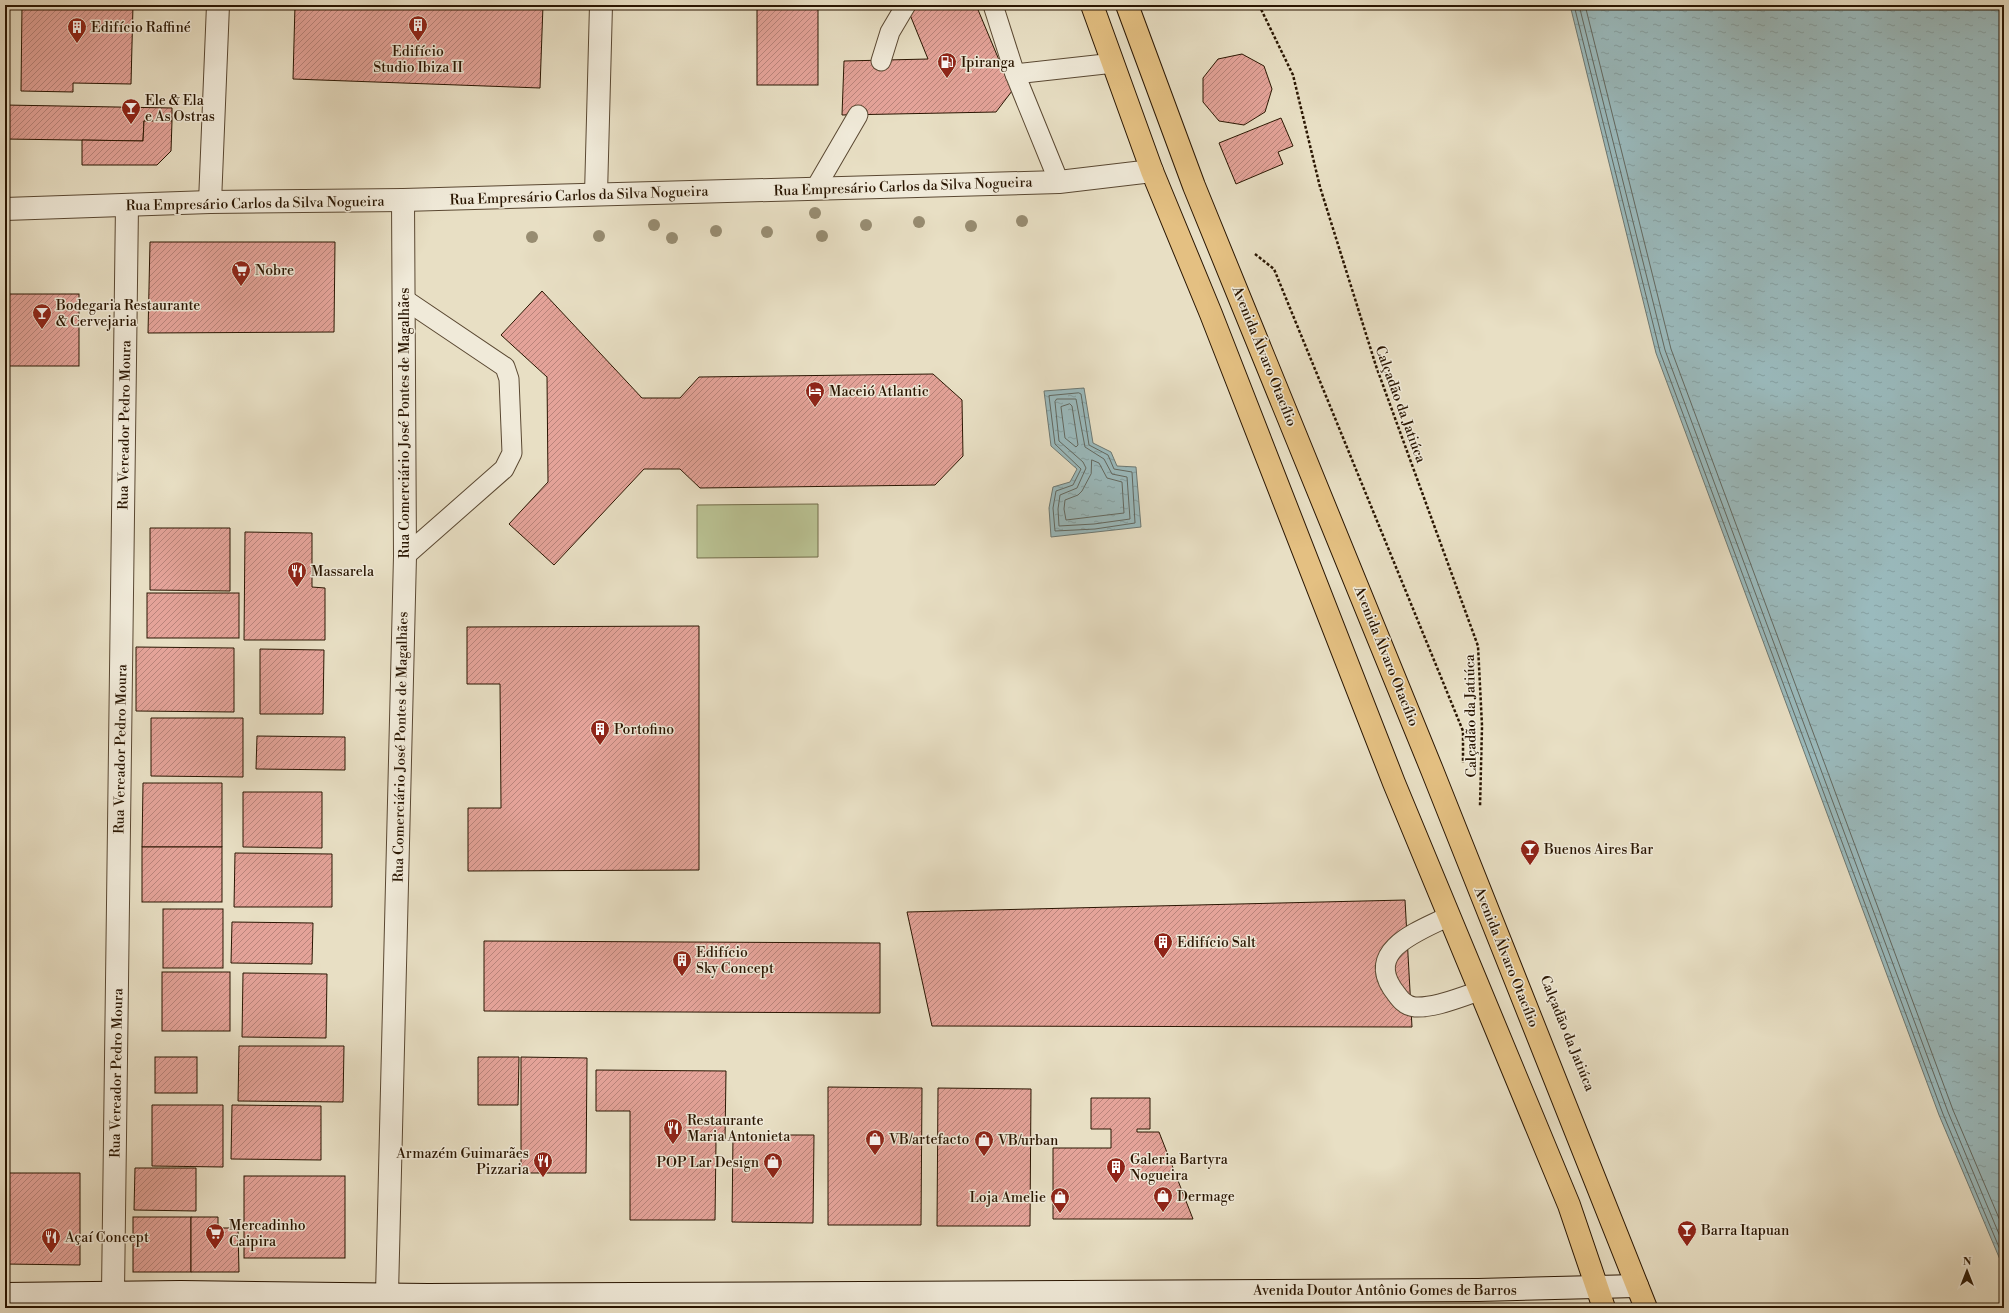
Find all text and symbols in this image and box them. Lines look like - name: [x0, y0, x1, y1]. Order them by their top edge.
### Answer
- building icon: Edifício Studio Ibiza II: [407, 14, 429, 42]
- building icon: Edifício Raffiné: [66, 16, 88, 44]
- place label: Edifício Raffiné: [91, 19, 191, 37]
- place label: Edifício Studio Ibiza II: [373, 43, 463, 77]
- fuel station icon: Ipiranga: [936, 51, 958, 79]
- place label: Ipiranga: [961, 54, 1016, 72]
- place label: Ele & Ela e As Ostras: [145, 92, 215, 126]
- bar icon: Ele & Ela e As Ostras: [120, 97, 142, 125]
- street label: Rua Empresário Carlos da Silva Nogueira: [773, 173, 1034, 201]
- street label: Rua Empresário Carlos da Silva Nogueira: [449, 182, 710, 210]
- street label: Rua Empresário Carlos da Silva Nogueira: [125, 193, 386, 215]
- supermarket icon: Nobre: [230, 259, 252, 287]
- place label: Nobre: [255, 262, 294, 280]
- street label: Avenida Álvaro Otacílio: [1227, 282, 1302, 429]
- street label: Rua Comerciário José Pontes de Magalhães: [396, 288, 414, 558]
- place label: Bodegaria Restaurante & Cervejaria: [55, 297, 200, 331]
- bar icon: Bodegaria Restaurante & Cervejaria: [31, 302, 53, 330]
- street label: Rua Vereador Pedro Moura: [115, 339, 135, 510]
- street label: Calçadão da Jatiúca: [1370, 343, 1430, 466]
- hotel icon: Maceió Atlantic: [804, 380, 826, 408]
- place label: Maceió Atlantic: [829, 383, 929, 401]
- restaurant icon: Massarela: [286, 560, 308, 588]
- place label: Massarela: [311, 563, 375, 581]
- street label: Avenida Álvaro Otacílio: [1349, 582, 1424, 729]
- street label: Rua Comerciário José Pontes de Magalhães: [390, 611, 412, 883]
- street label: Calçadão da Jatiúca: [1461, 653, 1481, 778]
- street label: Rua Vereador Pedro Moura: [111, 663, 131, 834]
- building icon: Portofino: [589, 718, 611, 746]
- place label: Portofino: [614, 721, 674, 739]
- bar icon: Buenos Aires Bar: [1519, 838, 1541, 866]
- place label: Buenos Aires Bar: [1543, 841, 1653, 859]
- street label: Avenida Álvaro Otacílio: [1469, 883, 1544, 1030]
- building icon: Edifício Salt: [1152, 931, 1174, 959]
- place label: Edifício Salt: [1177, 934, 1256, 952]
- place label: Edifício Sky Concept: [696, 944, 774, 978]
- building icon: Edifício Sky Concept: [671, 949, 693, 977]
- street label: Calçadão da Jatiúca: [1536, 973, 1599, 1095]
- street label: Rua Vereador Pedro Moura: [107, 987, 127, 1158]
- place label: Restaurante Maria Antonieta: [687, 1112, 791, 1146]
- restaurant icon: Restaurante Maria Antonieta: [662, 1117, 684, 1145]
- shop icon: VB/artefacto: [864, 1128, 886, 1156]
- shop icon: VB/urban: [973, 1129, 995, 1157]
- place label: VB/artefacto: [888, 1131, 969, 1149]
- place label: VB/urban: [997, 1132, 1059, 1150]
- place label: Armazém Guimarães Pizzaria: [395, 1145, 530, 1179]
- restaurant icon: Armazém Guimarães Pizzaria: [532, 1150, 554, 1178]
- shop icon: POP Lar Design: [762, 1151, 784, 1179]
- place label: Galeria Bartyra Nogueira: [1130, 1151, 1229, 1185]
- place label: POP Lar Design: [656, 1154, 760, 1172]
- building icon: Galeria Bartyra Nogueira: [1105, 1156, 1127, 1184]
- shop icon: Dermage: [1152, 1185, 1174, 1213]
- shop icon: Loja Amelie: [1049, 1186, 1071, 1214]
- place label: Dermage: [1177, 1188, 1235, 1206]
- place label: Loja Amelie: [970, 1189, 1046, 1207]
- place label: Mercadinho Caipira: [229, 1217, 306, 1251]
- bar icon: Barra Itapuan: [1676, 1219, 1698, 1247]
- supermarket icon: Mercadinho Caipira: [204, 1222, 226, 1250]
- place label: Barra Itapuan: [1700, 1222, 1790, 1240]
- restaurant icon: Açaí Concept: [40, 1226, 62, 1254]
- place label: Açaí Concept: [64, 1229, 149, 1247]
- north arrow: [1947, 1251, 1987, 1291]
- text: N: [1963, 1255, 1972, 1269]
- street label: Avenida Doutor Antônio Gomes de Barros: [1252, 1282, 1517, 1300]

